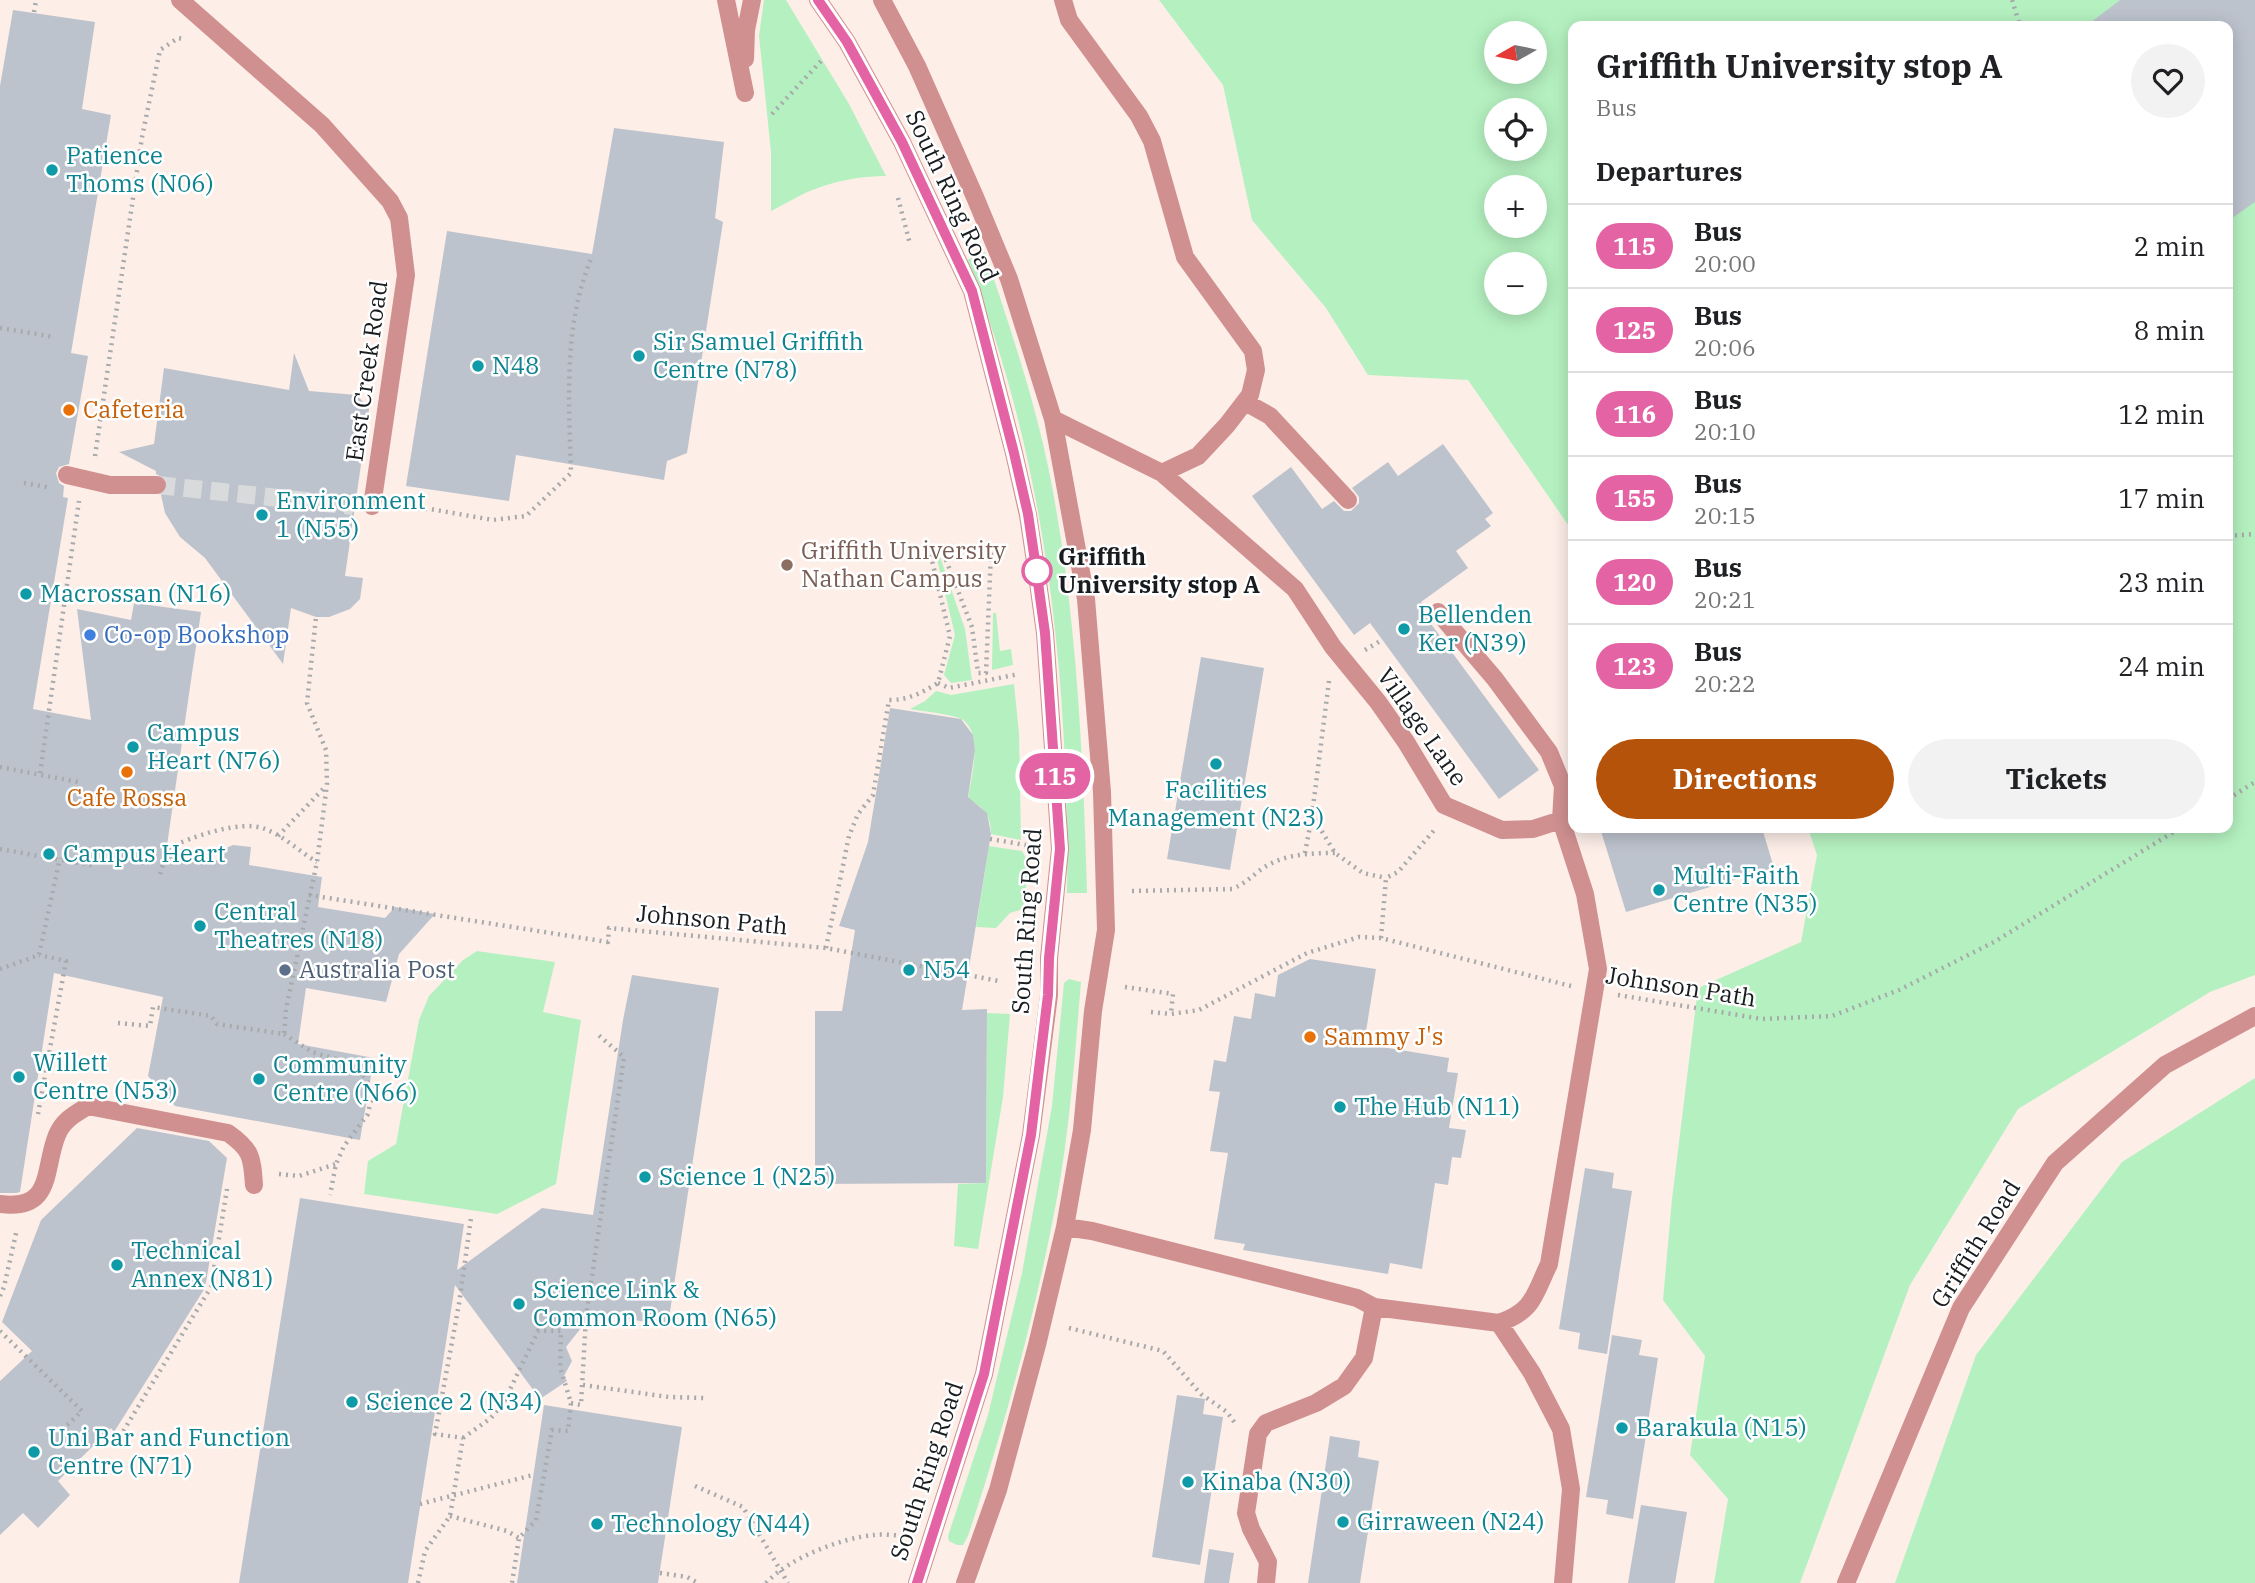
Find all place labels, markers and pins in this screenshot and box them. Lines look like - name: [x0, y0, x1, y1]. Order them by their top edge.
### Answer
- place label: Patience Thoms (N06): [66, 139, 214, 199]
- marker: Patience Thoms (N06): [44, 162, 60, 178]
- place label: Sir Samuel Griffith Centre (N78): [653, 325, 864, 385]
- marker: Sir Samuel Griffith Centre (N78): [631, 348, 647, 364]
- place label: N48: [492, 349, 539, 381]
- marker: N48: [470, 358, 486, 374]
- place label: Cafeteria: [83, 393, 185, 425]
- marker: Cafeteria: [61, 402, 77, 418]
- place label: Environment 1 (N55): [276, 484, 426, 544]
- marker: Environment 1 (N55): [254, 507, 270, 523]
- place label: Griffith University Nathan Campus: [801, 534, 1006, 594]
- place label: Griffith University stop A: [1058, 540, 1260, 600]
- marker: Griffith University stop A: [1022, 556, 1052, 586]
- marker: Griffith University Nathan Campus: [779, 557, 795, 573]
- place label: Macrossan (N16): [40, 577, 231, 609]
- marker: Macrossan (N16): [18, 586, 34, 602]
- place label: Bellenden Ker (N39): [1418, 598, 1532, 658]
- place label: Co-op Bookshop: [104, 618, 289, 650]
- marker: Bellenden Ker (N39): [1396, 621, 1412, 637]
- marker: Co-op Bookshop: [82, 627, 98, 643]
- place label: Campus Heart (N76): [147, 716, 280, 776]
- marker: Campus Heart (N76): [125, 739, 141, 755]
- marker: Facilities Management (N23): [1208, 756, 1224, 772]
- marker: Cafe Rossa: [119, 764, 135, 780]
- place label: Facilities Management (N23): [1108, 773, 1324, 833]
- place label: Cafe Rossa: [67, 781, 187, 813]
- place label: Campus Heart: [63, 837, 226, 869]
- marker: Campus Heart: [41, 846, 57, 862]
- place label: Multi-Faith Centre (N35): [1673, 859, 1817, 919]
- marker: Multi-Faith Centre (N35): [1651, 882, 1667, 898]
- place label: Central Theatres (N18): [214, 895, 383, 955]
- marker: Central Theatres (N18): [192, 918, 208, 934]
- place label: Australia Post: [299, 953, 455, 985]
- place label: N54: [923, 953, 970, 985]
- marker: Australia Post: [277, 962, 293, 978]
- marker: N54: [901, 962, 917, 978]
- place label: Sammy J's: [1324, 1020, 1444, 1052]
- marker: Sammy J's: [1302, 1029, 1318, 1045]
- place label: Willett Centre (N53): [33, 1046, 177, 1106]
- place label: Community Centre (N66): [273, 1048, 417, 1108]
- marker: Willett Centre (N53): [11, 1069, 27, 1085]
- marker: Community Centre (N66): [251, 1071, 267, 1087]
- place label: The Hub (N11): [1354, 1090, 1520, 1122]
- marker: The Hub (N11): [1332, 1099, 1348, 1115]
- place label: Science 1 (N25): [659, 1160, 835, 1192]
- marker: Science 1 (N25): [637, 1169, 653, 1185]
- place label: Technical Annex (N81): [131, 1234, 273, 1294]
- marker: Technical Annex (N81): [109, 1257, 125, 1273]
- place label: Science Link & Common Room (N65): [533, 1273, 777, 1333]
- marker: Science Link & Common Room (N65): [511, 1296, 527, 1312]
- place label: Science 2 (N34): [366, 1385, 542, 1417]
- marker: Science 2 (N34): [344, 1394, 360, 1410]
- place label: Barakula (N15): [1636, 1411, 1807, 1443]
- marker: Barakula (N15): [1614, 1420, 1630, 1436]
- place label: Uni Bar and Function Centre (N71): [48, 1421, 290, 1481]
- marker: Uni Bar and Function Centre (N71): [26, 1444, 42, 1460]
- place label: Kinaba (N30): [1202, 1465, 1351, 1497]
- marker: Kinaba (N30): [1180, 1474, 1196, 1490]
- place label: Girraween (N24): [1357, 1505, 1544, 1537]
- place label: Technology (N44): [611, 1507, 810, 1539]
- marker: Girraween (N24): [1335, 1514, 1351, 1530]
- marker: Technology (N44): [589, 1516, 605, 1532]

